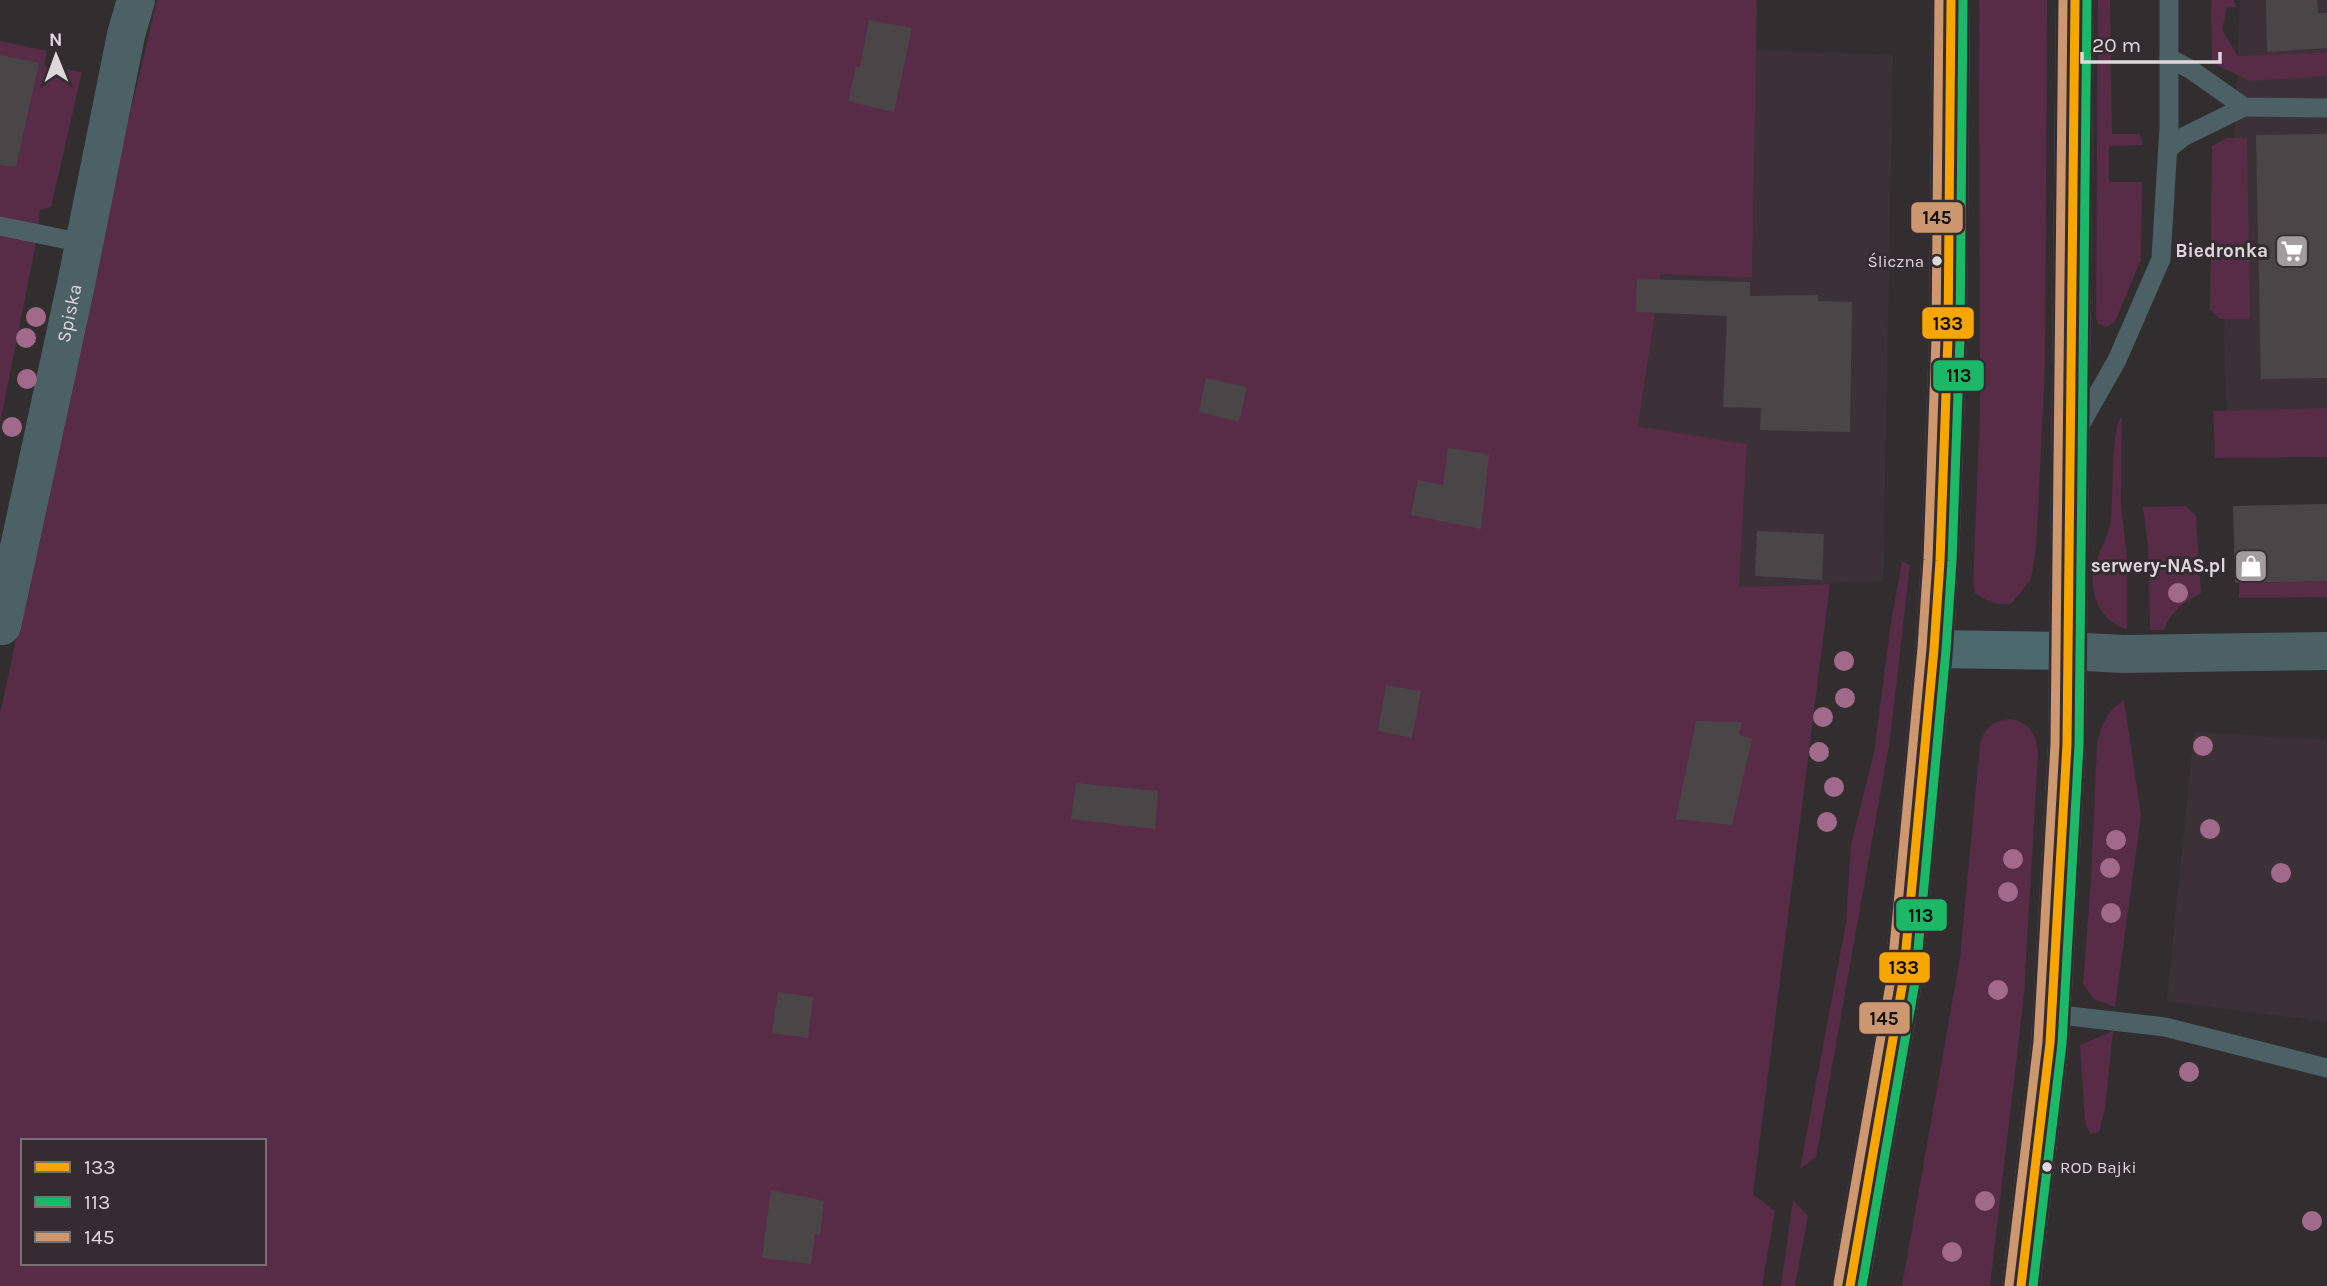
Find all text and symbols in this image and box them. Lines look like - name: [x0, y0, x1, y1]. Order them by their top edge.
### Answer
- north arrow: [21, 21, 91, 91]
- scale bar: [2082, 21, 2220, 65]
- text: N: [49, 29, 63, 51]
- text: 20 m: [2092, 33, 2141, 57]
- line badge: 145: [1910, 201, 1964, 234]
- text: 145: [1922, 207, 1952, 229]
- supermarket icon: Biedronka: [2273, 232, 2311, 270]
- place label: Biedronka: [2175, 240, 2268, 262]
- place label: Śliczna: [1867, 251, 1924, 271]
- marker: Śliczna: [1930, 254, 1944, 268]
- street label: Spiska: [53, 282, 87, 345]
- line badge: 133: [1921, 306, 1975, 340]
- text: 133: [1933, 313, 1963, 335]
- line badge: 113: [1932, 359, 1985, 392]
- text: 113: [1946, 365, 1972, 387]
- shop icon: serwery-NAS.pl: [2232, 547, 2270, 585]
- place label: serwery-NAS.pl: [2091, 555, 2226, 577]
- line badge: 113: [1895, 898, 1948, 932]
- text: 113: [1908, 905, 1934, 927]
- line badge: 133: [1878, 951, 1931, 984]
- text: 133: [1889, 957, 1919, 979]
- line badge: 145: [1858, 1001, 1911, 1035]
- text: 145: [1869, 1008, 1899, 1030]
- legend: [21, 1139, 266, 1265]
- text: 133: [84, 1155, 116, 1179]
- place label: ROD Bajki: [2060, 1157, 2137, 1177]
- marker: ROD Bajki: [2040, 1160, 2054, 1174]
- text: 113: [84, 1190, 110, 1214]
- text: 145: [84, 1225, 115, 1249]

